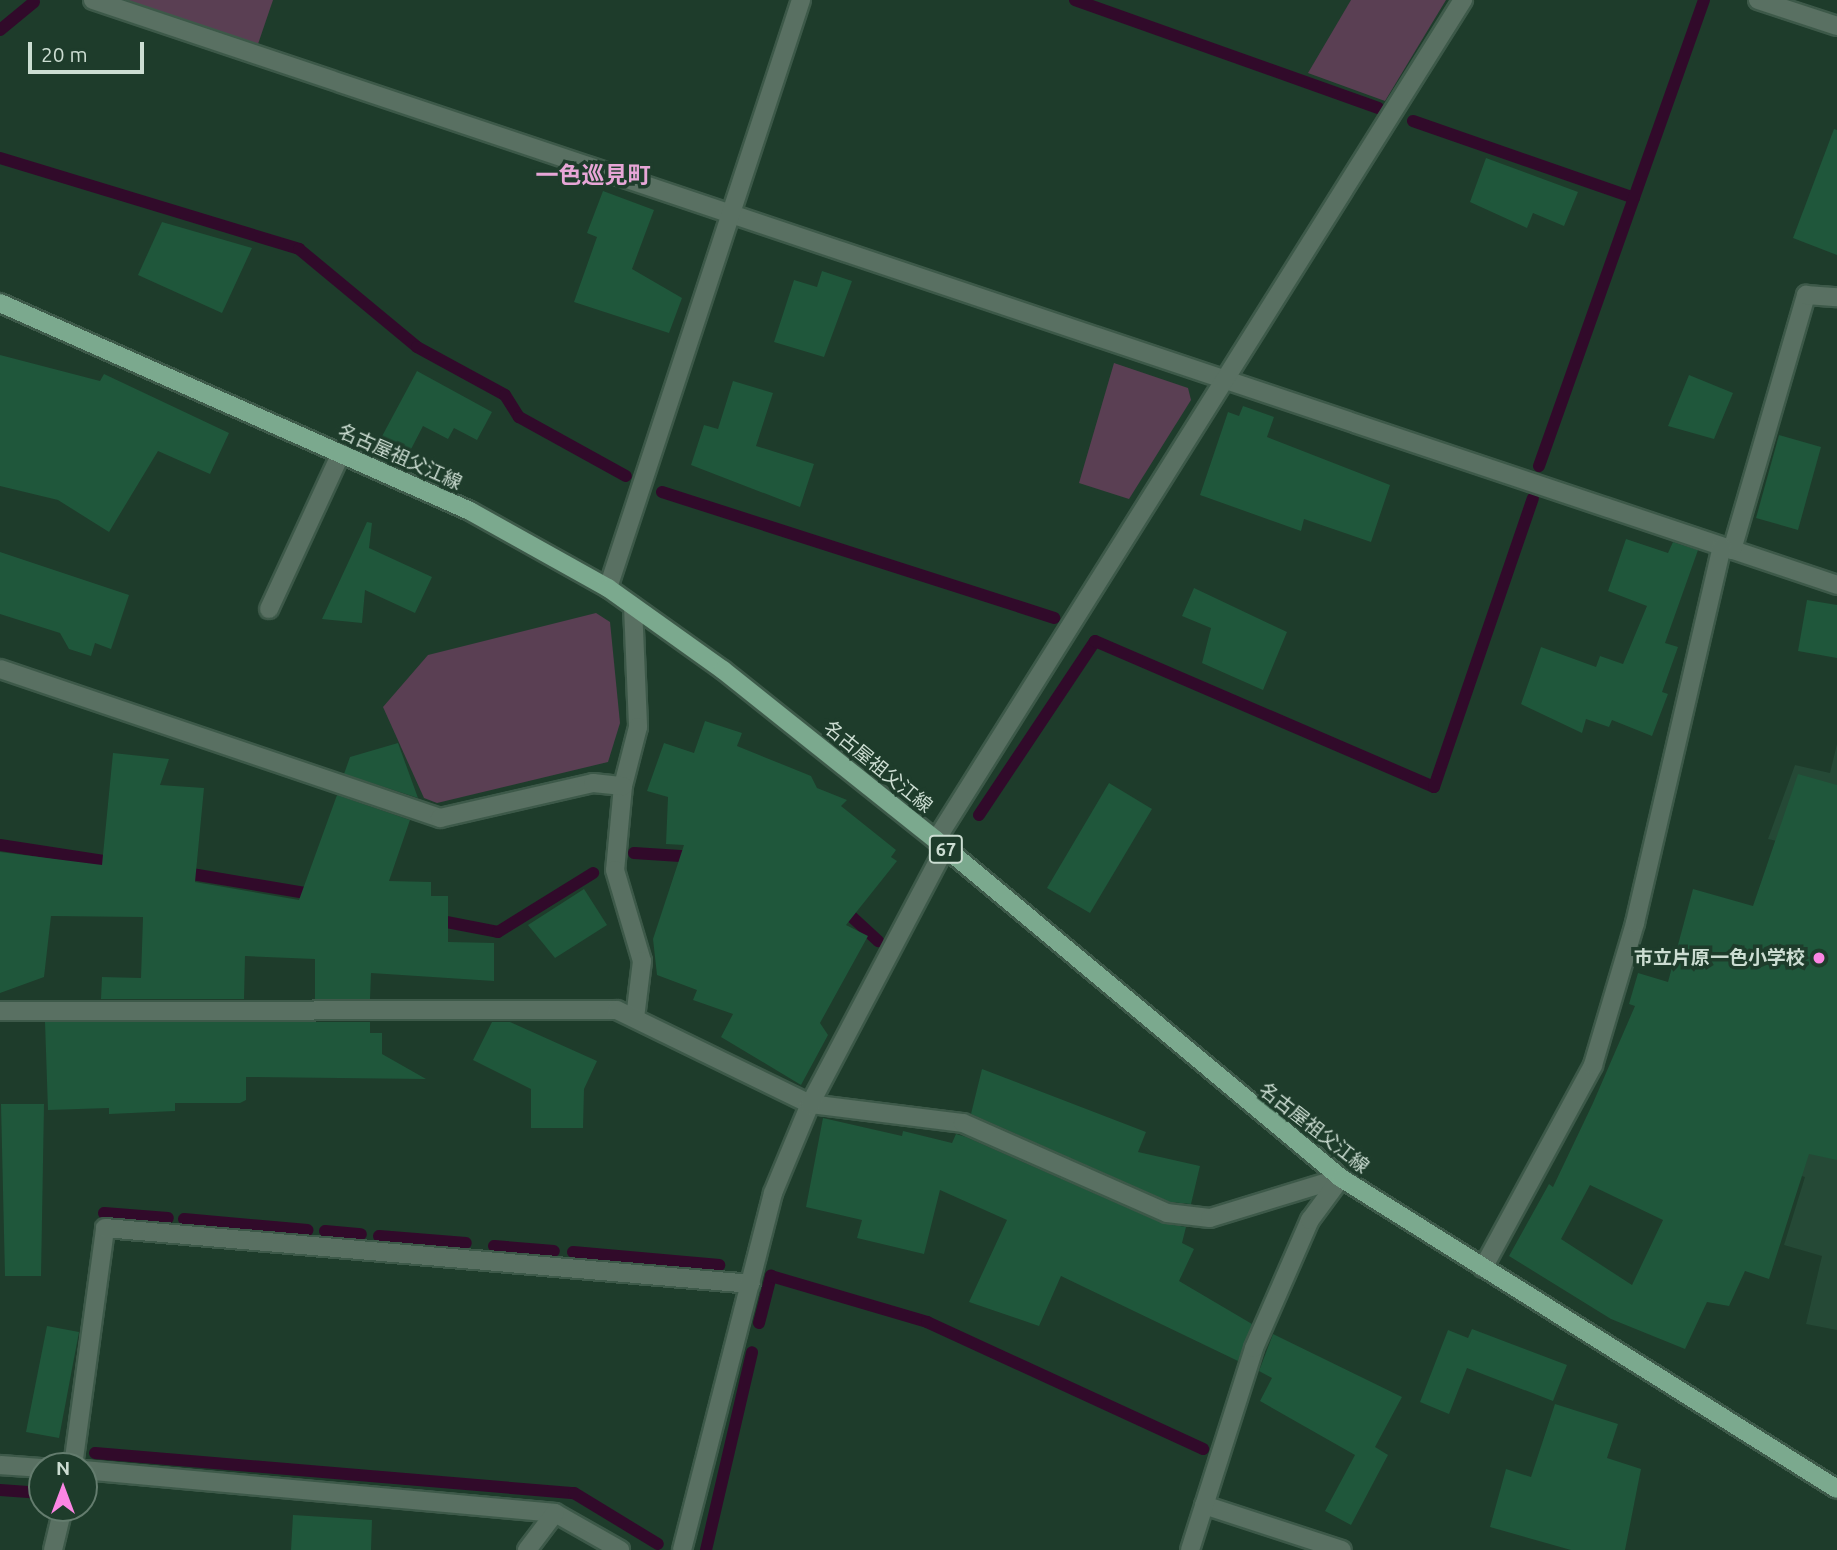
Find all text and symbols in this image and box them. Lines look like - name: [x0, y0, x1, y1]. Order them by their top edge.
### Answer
- scale bar: [32, 28, 147, 72]
- text: 20 m: [41, 42, 88, 66]
- district label: 一色巡見町: [536, 161, 650, 189]
- street label: 名古屋祖父江線: [335, 420, 465, 494]
- street label: 名古屋祖父江線: [819, 716, 937, 818]
- road number: 67: [928, 834, 964, 864]
- place label: 市立片原一色小学校: [1634, 947, 1805, 969]
- marker: 市立片原一色小学校: [1811, 950, 1827, 966]
- street label: 名古屋祖父江線: [1255, 1078, 1373, 1178]
- north arrow: [28, 1452, 98, 1522]
- text: N: [56, 1457, 70, 1479]

